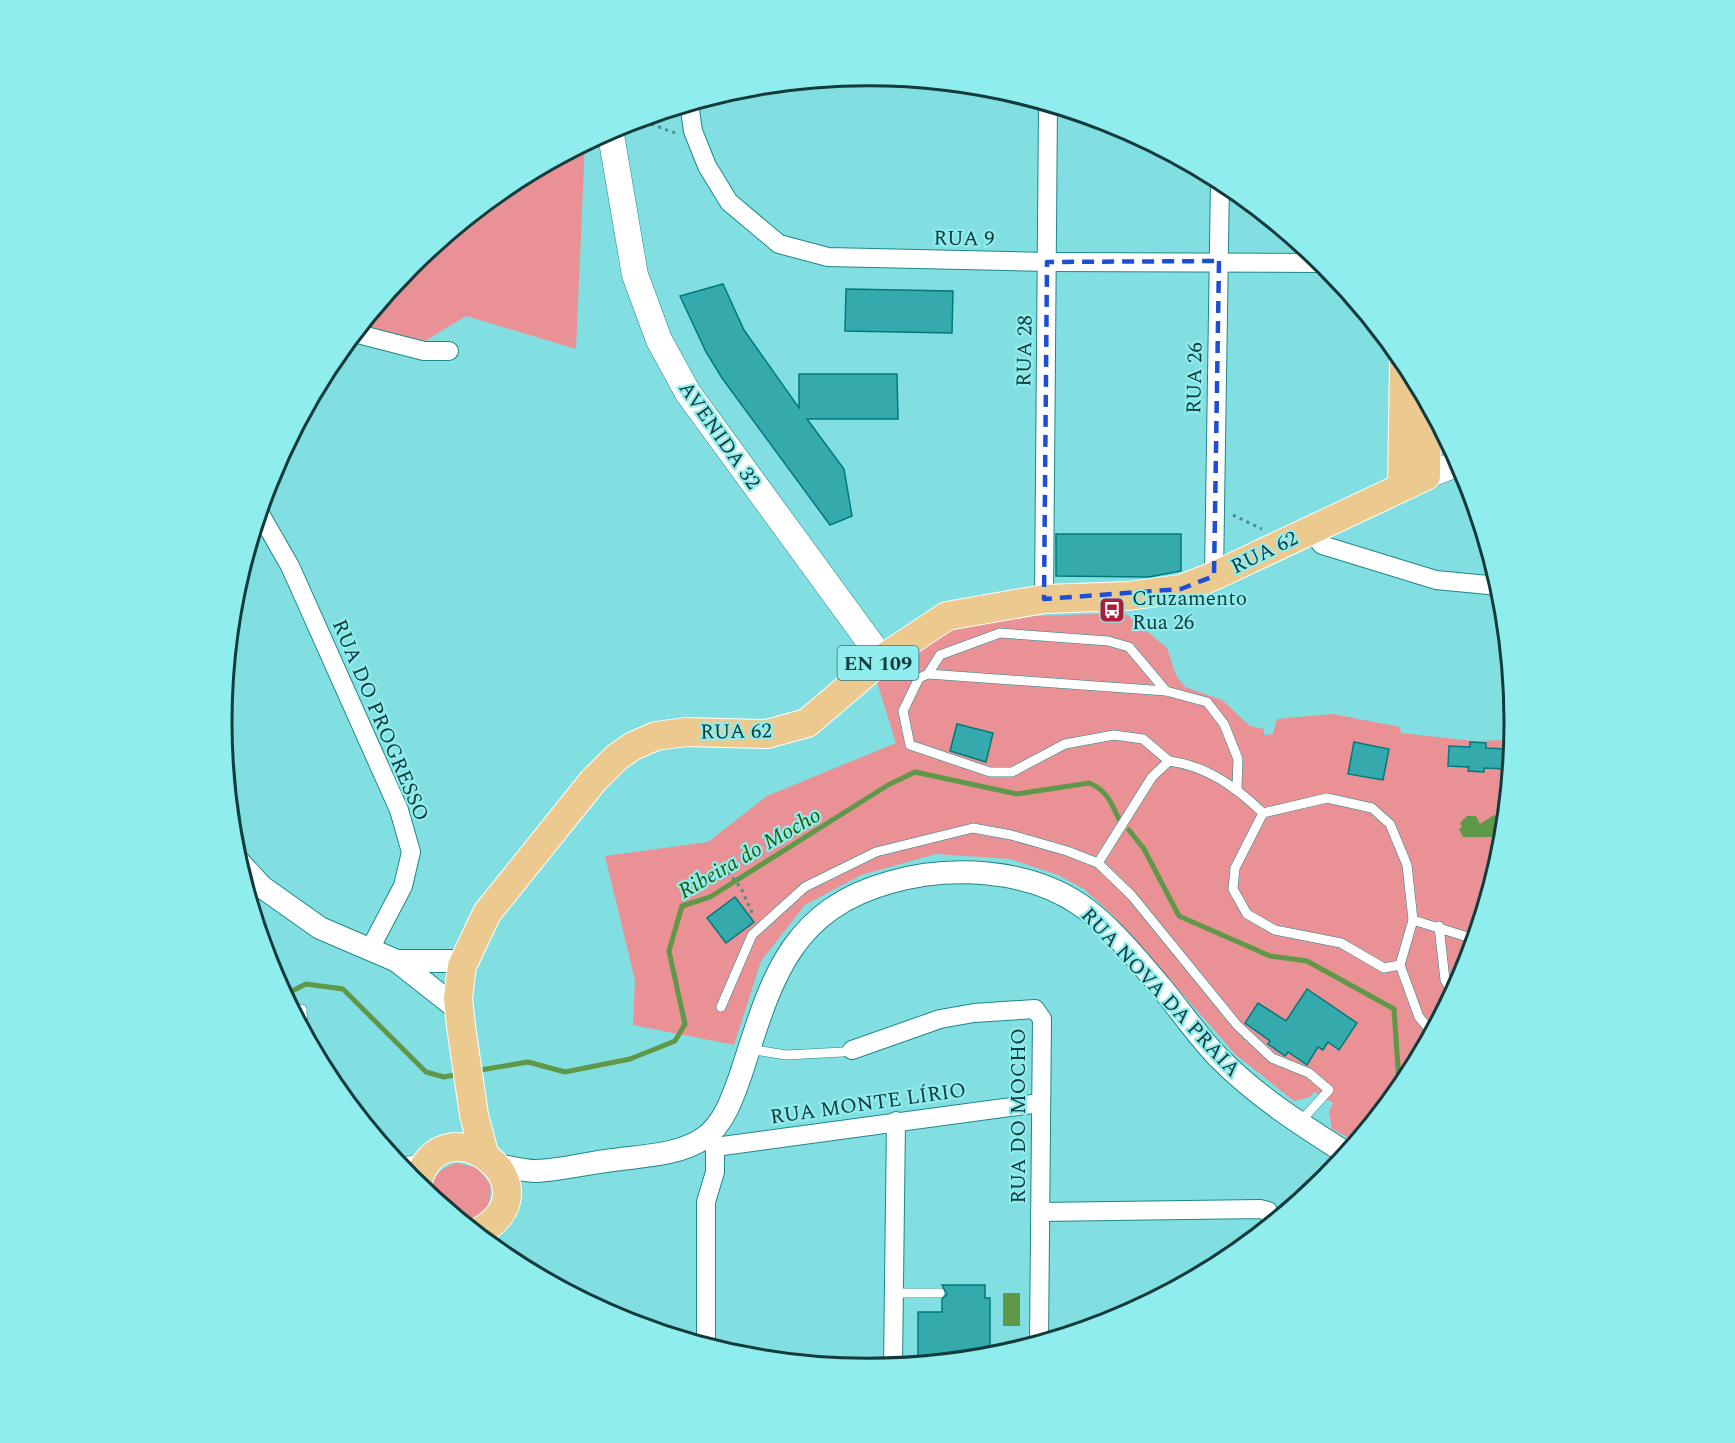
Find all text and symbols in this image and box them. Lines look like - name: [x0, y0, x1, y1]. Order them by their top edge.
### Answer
- street label: RUA 9: [933, 222, 995, 256]
- street label: RUA 28: [1008, 315, 1042, 387]
- street label: RUA 26: [1178, 342, 1212, 414]
- street label: AVENIDA 32: [670, 375, 768, 496]
- street label: RUA 62: [1225, 523, 1304, 583]
- place label: Cruzamento Rua 26: [1132, 583, 1247, 639]
- bus stop icon: Cruzamento Rua 26: [1097, 595, 1127, 625]
- street label: RUA DO PROGRESSO: [323, 614, 437, 826]
- road number: EN 109: [838, 646, 918, 680]
- street label: RUA 62: [700, 715, 772, 749]
- water label: Ribeira do Mocho: [672, 799, 827, 908]
- street label: RUA NOVA DA PRAIA: [1073, 901, 1248, 1085]
- street label: RUA DO MOCHO: [1003, 1028, 1035, 1204]
- street label: RUA MONTE LÍRIO: [768, 1074, 968, 1134]

